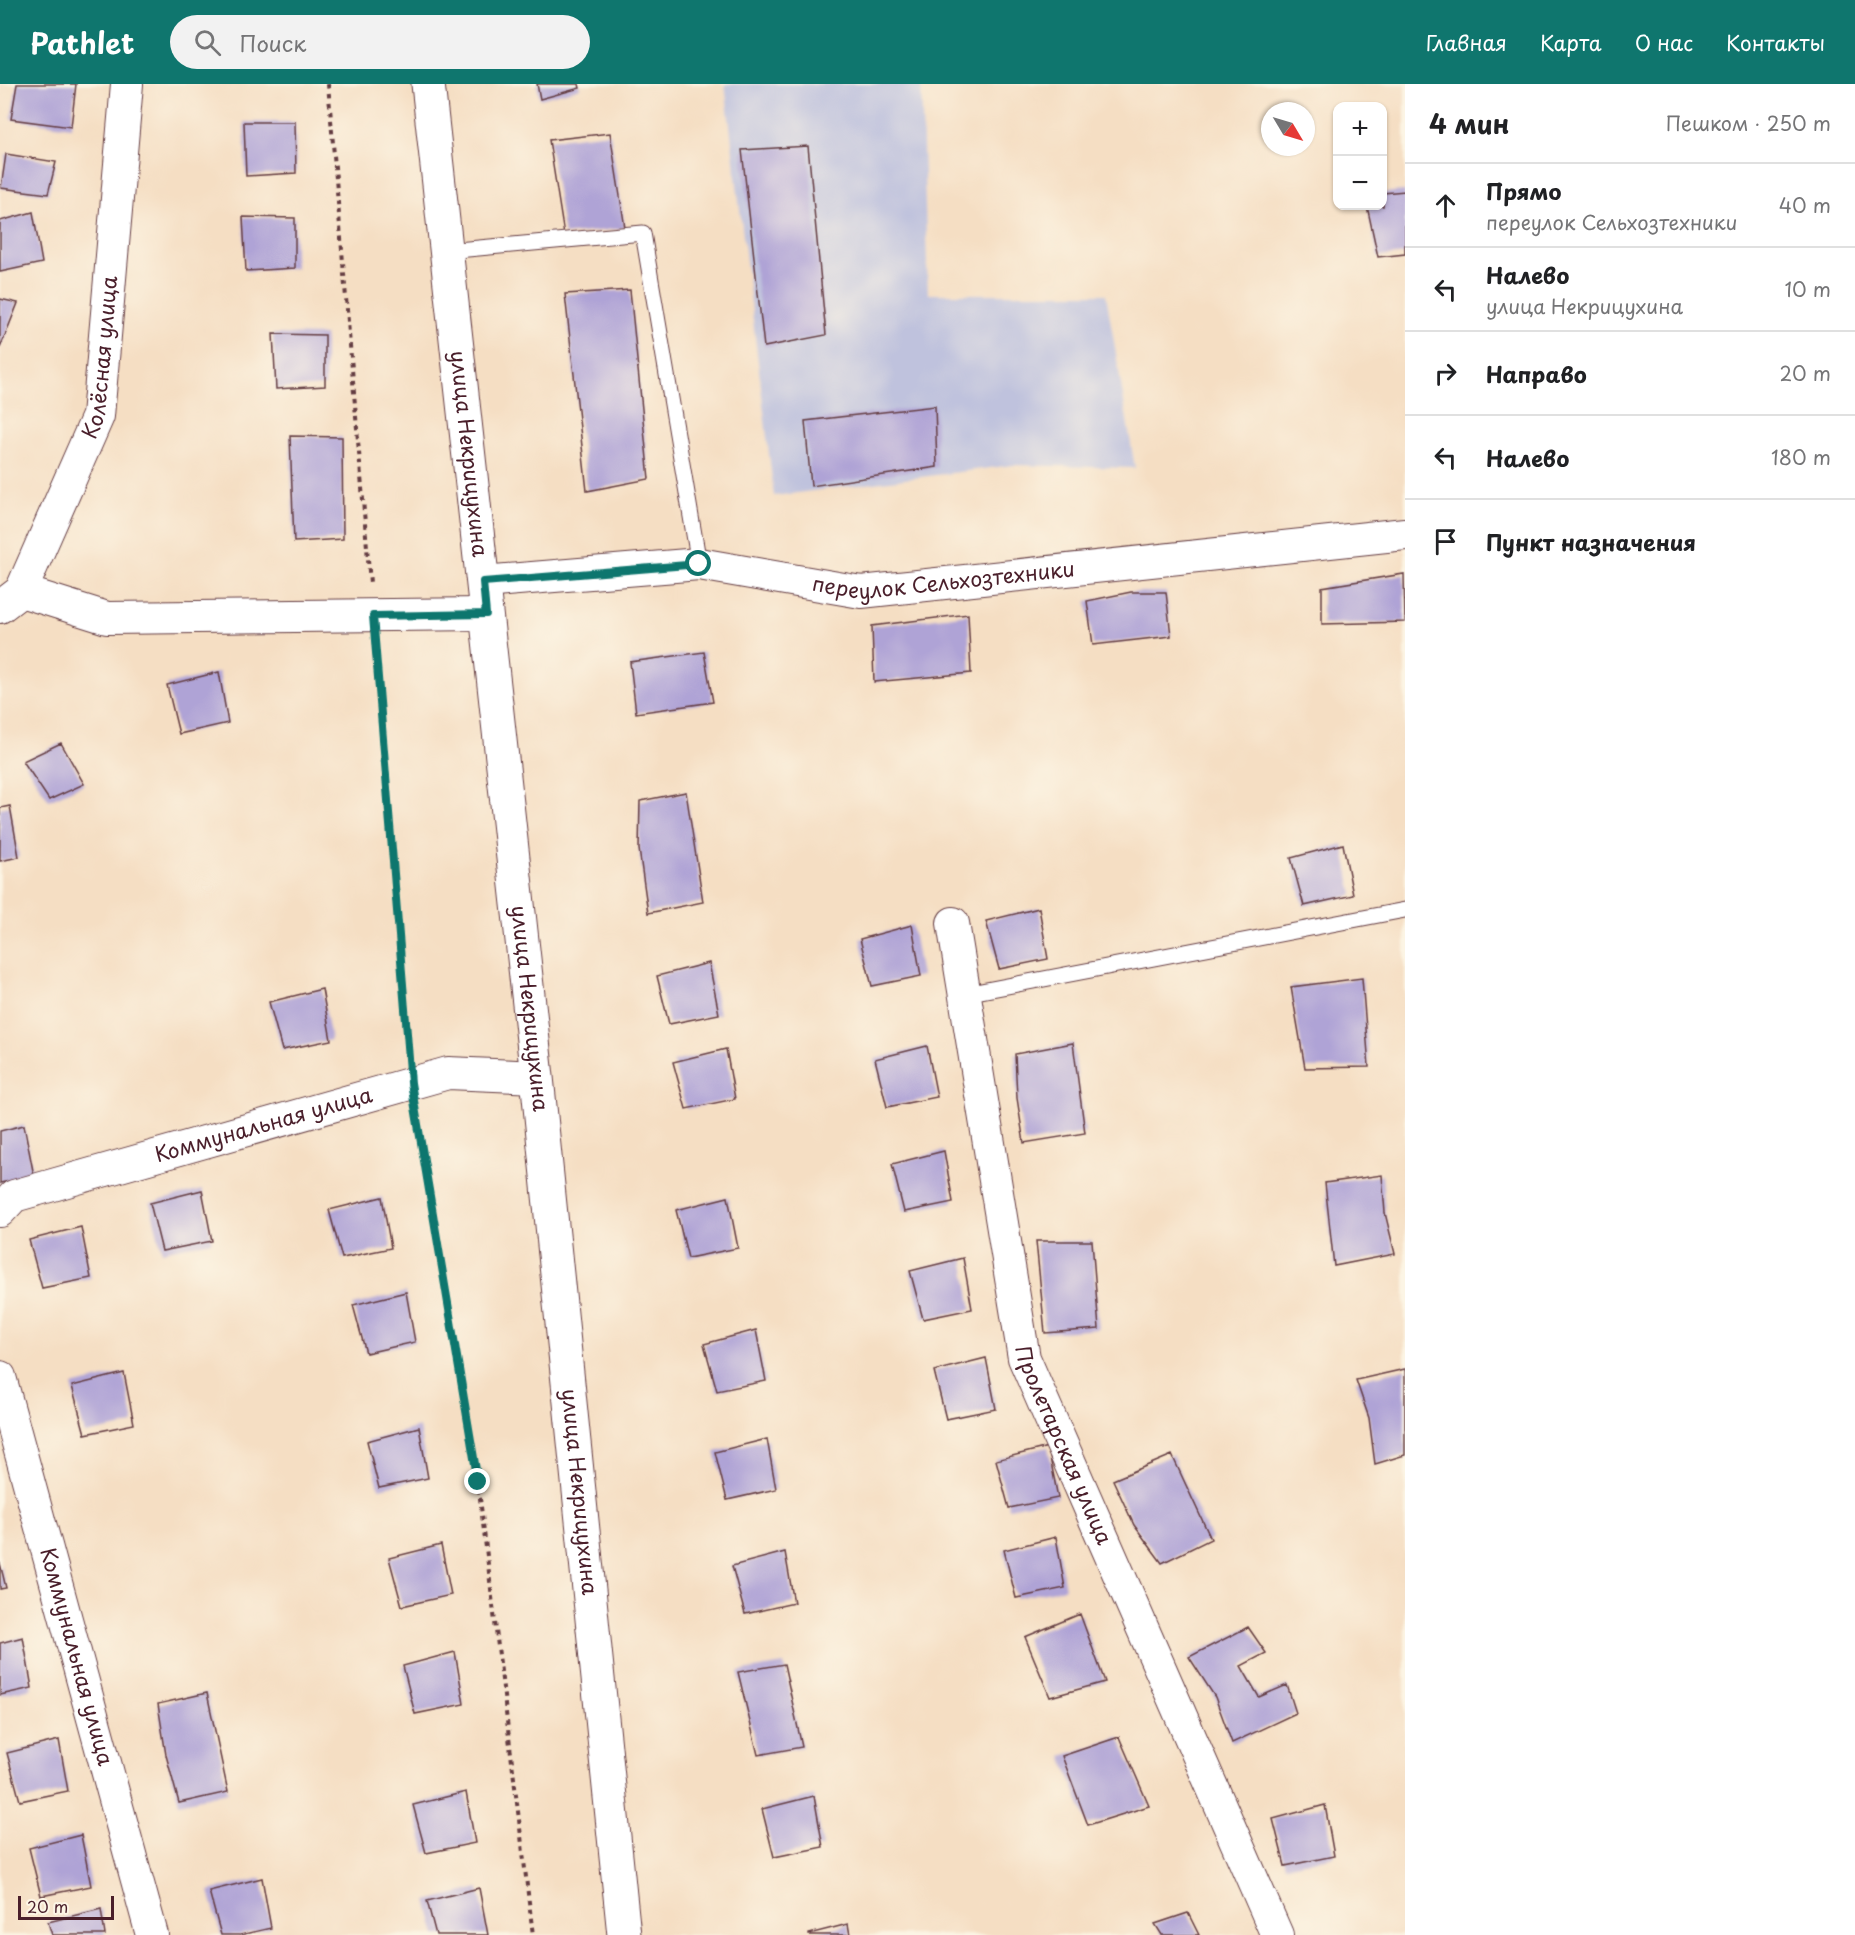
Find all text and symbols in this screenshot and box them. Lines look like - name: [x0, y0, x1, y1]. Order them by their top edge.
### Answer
- search box: [170, 15, 590, 69]
- text: Pathlet: [30, 21, 134, 64]
- icon: search: [191, 26, 224, 59]
- text: Поиск: [239, 26, 306, 59]
- text: Главная: [1426, 26, 1507, 58]
- text: Карта: [1540, 26, 1602, 58]
- text: О нас: [1635, 26, 1693, 58]
- text: Контакты: [1726, 26, 1825, 58]
- north arrow: [1261, 102, 1315, 156]
- map controls: [1333, 102, 1387, 210]
- button: +: [1333, 102, 1387, 156]
- text: 4 мин: [1429, 104, 1510, 143]
- text: Пешком · 250 m: [1666, 108, 1831, 138]
- button: −: [1333, 156, 1387, 210]
- text: Прямо: [1486, 174, 1561, 207]
- icon: ahead: [1429, 189, 1462, 222]
- text: 40 m: [1779, 190, 1831, 220]
- text: переулок Сельхозтехники: [1486, 207, 1737, 237]
- text: Налево: [1486, 258, 1569, 291]
- icon: left: [1429, 273, 1462, 306]
- street label: Колёсная улица: [72, 274, 124, 443]
- text: 10 m: [1784, 274, 1831, 304]
- text: улица Некрицухина: [1486, 291, 1683, 321]
- street label: улица Некрицухина: [443, 349, 498, 559]
- icon: right: [1429, 357, 1462, 390]
- text: Направо: [1486, 357, 1587, 390]
- text: 20 m: [1779, 358, 1831, 388]
- icon: left: [1429, 441, 1462, 474]
- text: Налево: [1486, 441, 1569, 474]
- text: 180 m: [1771, 442, 1831, 472]
- icon: arrive: [1429, 525, 1462, 558]
- text: Пункт назначения: [1486, 525, 1696, 558]
- route start: [685, 550, 711, 576]
- street label: переулок Сельхозтехники: [810, 551, 1076, 606]
- street label: улица Некрицухина: [504, 904, 558, 1114]
- street label: Коммунальная улица: [151, 1077, 376, 1169]
- street label: Пролетарская улица: [1008, 1343, 1122, 1550]
- street label: улица Некрицухина: [555, 1387, 608, 1597]
- route end: [464, 1468, 490, 1494]
- street label: Коммунальная улица: [33, 1544, 123, 1770]
- scale bar: [18, 1893, 114, 1920]
- text: 20 m: [27, 1894, 68, 1918]

